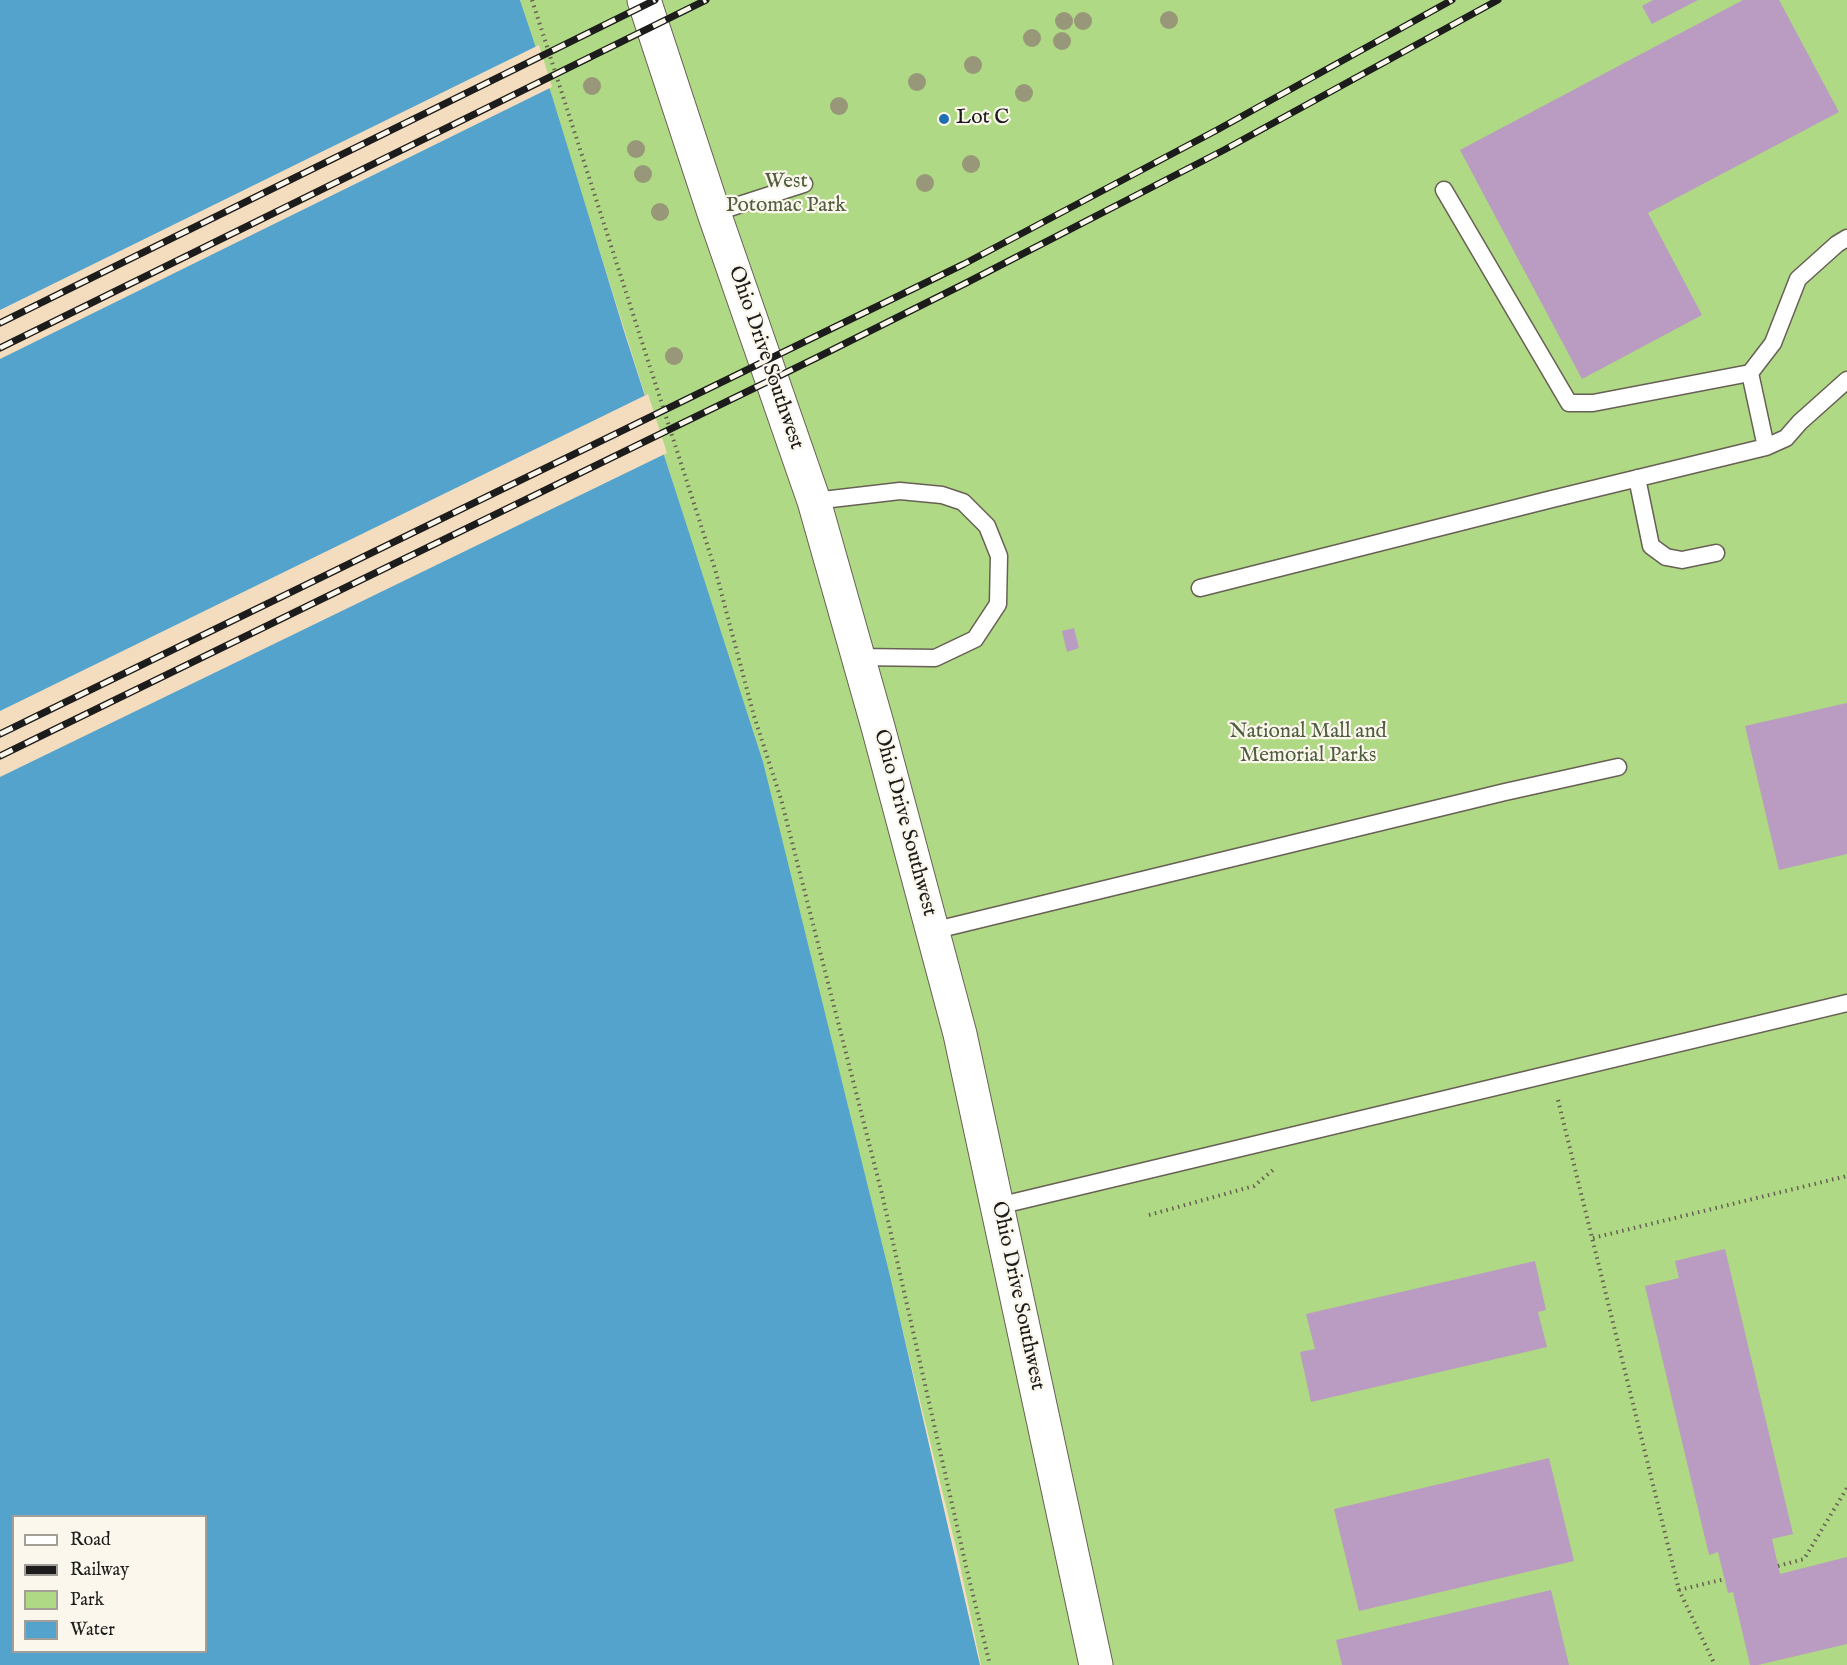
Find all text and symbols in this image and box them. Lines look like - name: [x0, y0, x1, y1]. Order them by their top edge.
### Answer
- place label: Lot C: [956, 106, 1009, 132]
- marker: Lot C: [937, 112, 951, 126]
- park label: West Potomac Park: [726, 170, 846, 220]
- street label: Ohio Drive Southwest: [722, 263, 808, 453]
- park label: National Mall and Memorial Parks: [1229, 720, 1387, 770]
- street label: Ohio Drive Southwest: [867, 727, 941, 919]
- street label: Ohio Drive Southwest: [985, 1199, 1049, 1393]
- legend: [12, 1515, 207, 1653]
- text: Road: [70, 1529, 111, 1552]
- text: Railway: [70, 1559, 129, 1582]
- text: Park: [70, 1589, 104, 1612]
- text: Water: [70, 1619, 115, 1642]

